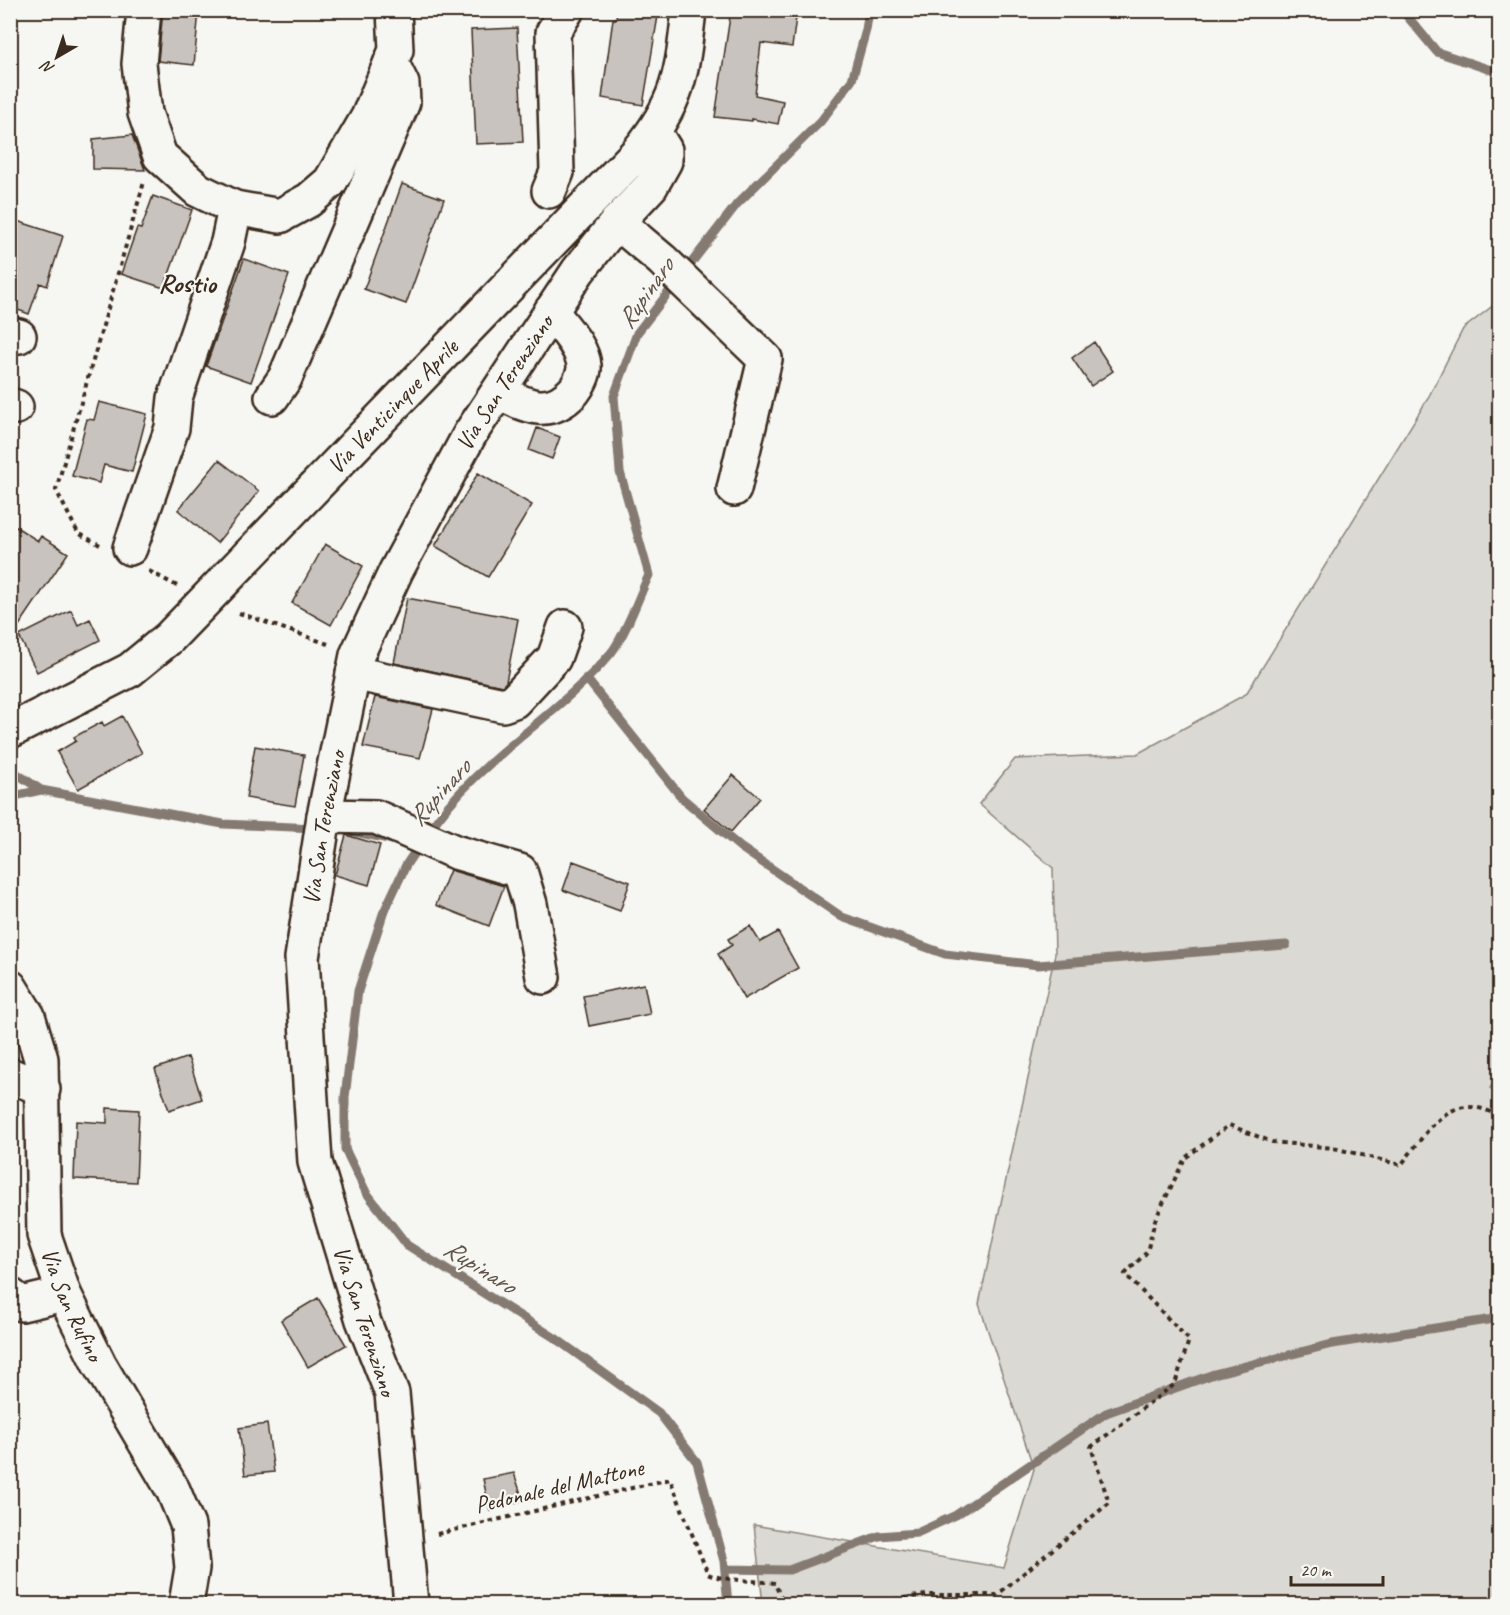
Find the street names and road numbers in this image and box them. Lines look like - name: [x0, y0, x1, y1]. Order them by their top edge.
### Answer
- street label: Via San Terenziano: [449, 307, 561, 456]
- street label: Via Venticinque Aprile: [321, 331, 466, 480]
- street label: Via San Terenziano: [295, 745, 353, 907]
- street label: Via San Terenziano: [327, 1242, 404, 1402]
- street label: Via San Rufino: [34, 1244, 111, 1368]
- street label: Pedonale del Mattone: [472, 1452, 648, 1520]

